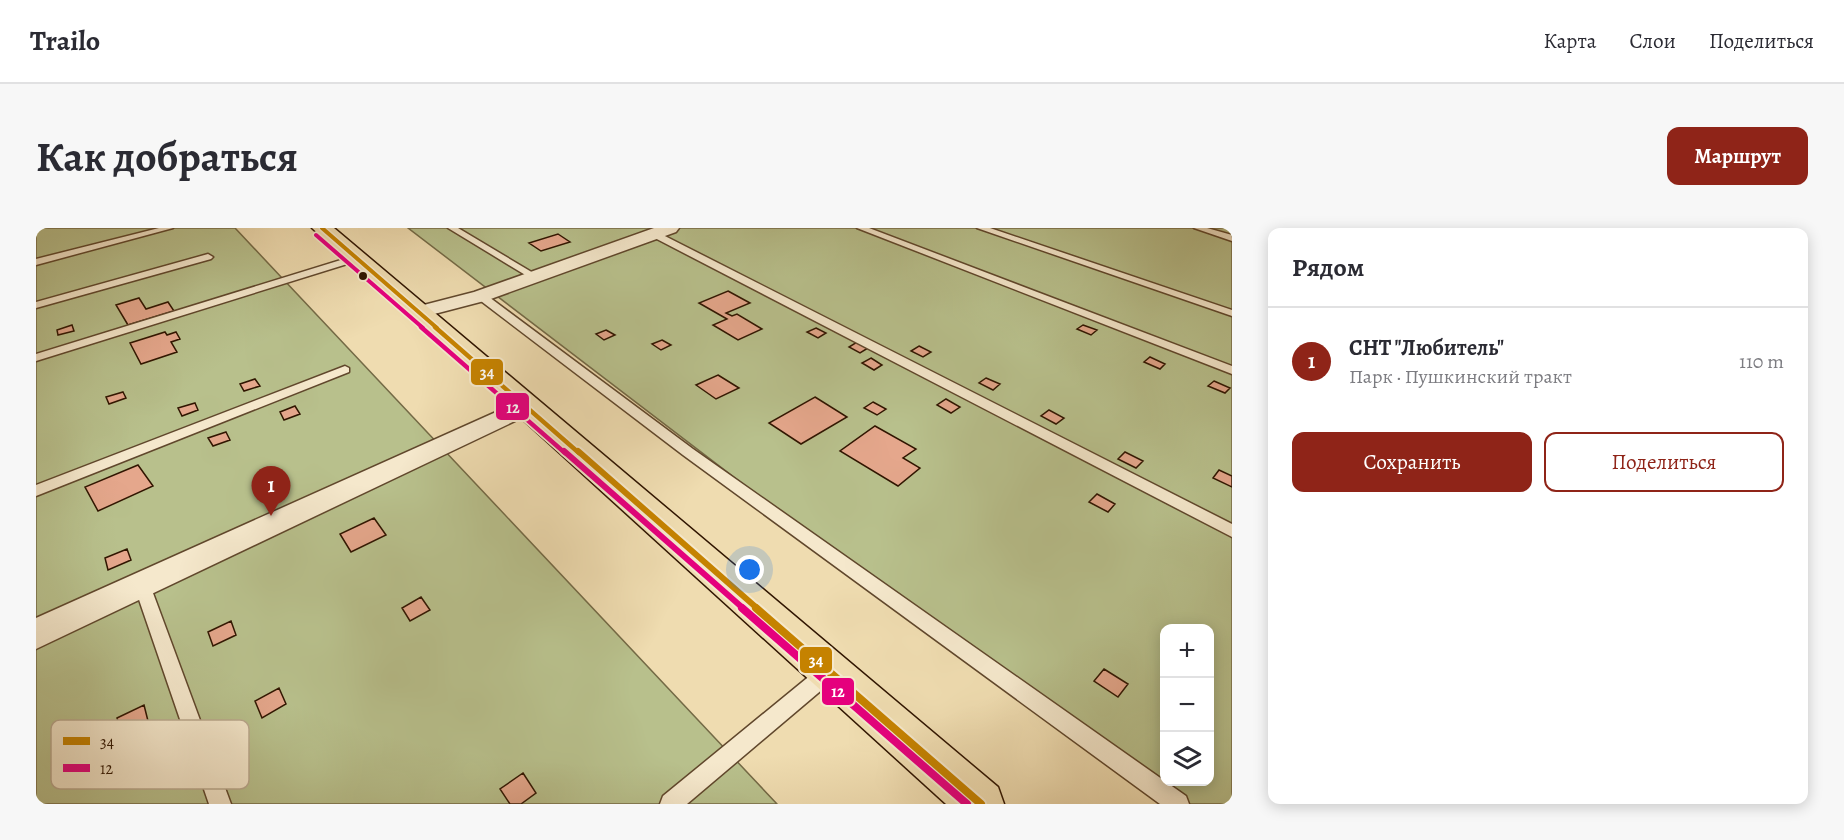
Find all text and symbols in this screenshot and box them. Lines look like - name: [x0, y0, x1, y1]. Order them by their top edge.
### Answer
- text: Trailo: [30, 22, 100, 60]
- text: Карта: [1543, 27, 1596, 55]
- text: Слои: [1629, 27, 1676, 55]
- text: Поделиться: [1709, 27, 1814, 55]
- button: Маршрут: [1667, 127, 1808, 185]
- text: Как добраться: [36, 128, 298, 185]
- text: Рядом: [1292, 250, 1364, 285]
- unlabelled marker: [357, 270, 369, 282]
- text: СНТ "Любитель": [1349, 333, 1504, 363]
- text: 1: [1308, 348, 1315, 375]
- text: 110 m: [1739, 348, 1784, 375]
- line badge: 34: [470, 358, 504, 386]
- text: 34: [480, 362, 495, 384]
- text: Парк · Пушкинский тракт: [1349, 363, 1572, 390]
- line badge: 12: [495, 392, 530, 421]
- text: 12: [506, 397, 520, 419]
- button: Сохранить: [1292, 432, 1532, 492]
- button: Поделиться: [1544, 432, 1784, 492]
- pin: 1: [252, 466, 290, 516]
- your location: [735, 555, 764, 584]
- map controls: [1160, 624, 1214, 786]
- button: +: [1160, 624, 1214, 678]
- line badge: 34: [799, 646, 833, 674]
- text: 34: [809, 650, 824, 672]
- line badge: 12: [821, 677, 855, 706]
- button: −: [1160, 678, 1214, 732]
- text: 12: [831, 681, 845, 703]
- legend: [51, 720, 249, 789]
- text: 34: [100, 731, 114, 753]
- button: layers: [1160, 732, 1214, 786]
- text: 12: [100, 758, 113, 780]

